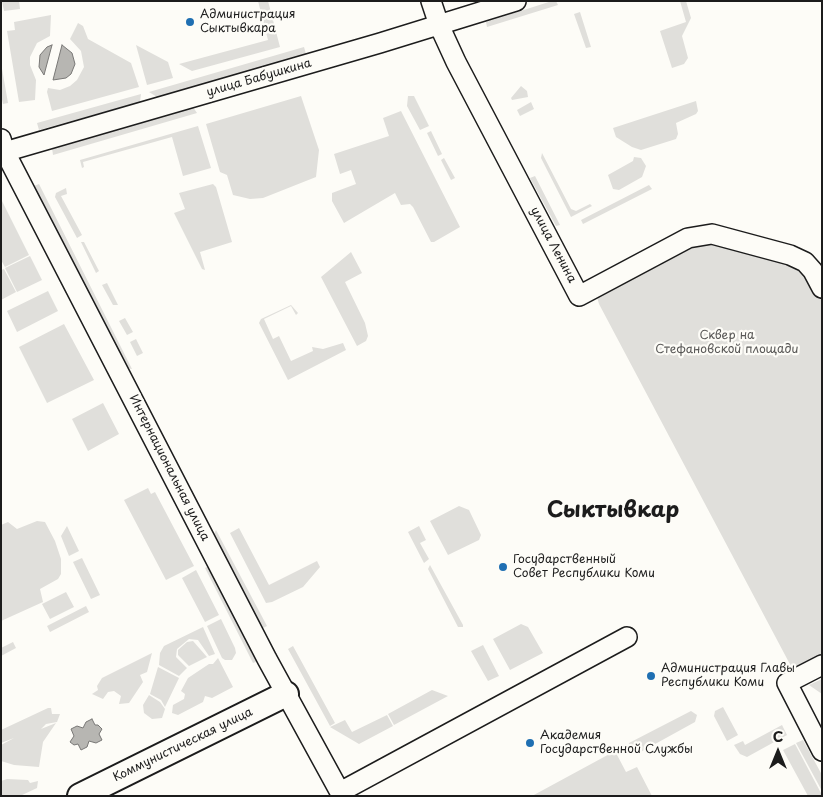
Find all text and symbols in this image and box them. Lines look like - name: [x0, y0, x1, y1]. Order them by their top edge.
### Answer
- place label: Администрация Сыктывкара: [200, 8, 295, 36]
- marker: Администрация Сыктывкара: [184, 16, 196, 28]
- street label: улица Бабушкина: [205, 56, 313, 100]
- street label: улица Ленина: [527, 205, 579, 285]
- park label: Сквер на Стефановской площади: [655, 329, 799, 357]
- street label: Интернациональная улица: [126, 393, 212, 543]
- district label: Сыктывкар: [547, 498, 679, 524]
- place label: Государственный Совет Республики Коми: [513, 553, 655, 581]
- marker: Государственный Совет Республики Коми: [497, 561, 509, 573]
- place label: Администрация Главы Республики Коми: [661, 662, 795, 690]
- marker: Администрация Главы Республики Коми: [645, 670, 657, 682]
- street label: Коммунистическая улица: [111, 705, 255, 785]
- text: С: [773, 726, 783, 747]
- north arrow: [753, 727, 803, 777]
- place label: Академия Государственной Службы: [540, 729, 693, 757]
- marker: Академия Государственной Службы: [524, 737, 536, 749]

